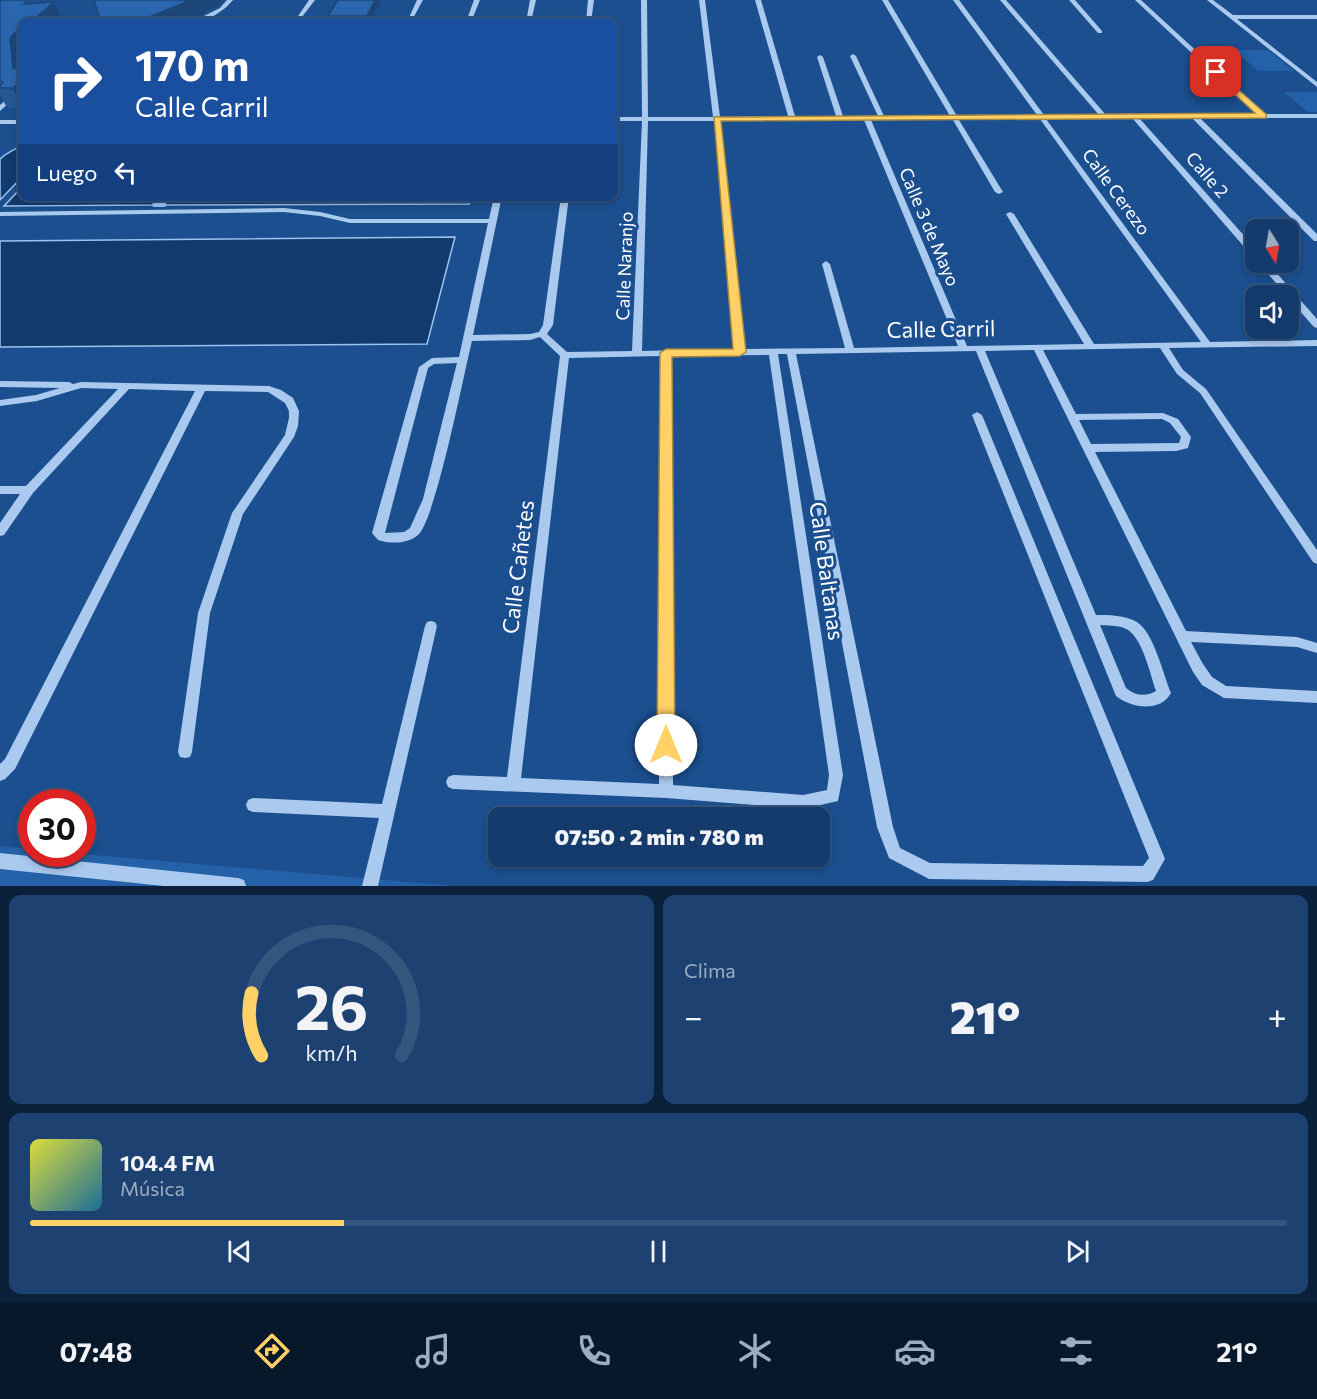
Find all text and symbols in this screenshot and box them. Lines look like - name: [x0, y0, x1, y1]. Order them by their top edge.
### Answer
- text: 170 m: [135, 38, 249, 90]
- icon: right: [36, 42, 114, 120]
- pin: [1190, 46, 1241, 97]
- icon: arrive: [1199, 55, 1232, 88]
- text: Calle Carril: [135, 90, 269, 123]
- street label: Calle Cerezo: [1078, 144, 1156, 239]
- street label: Calle 2: [1182, 147, 1234, 202]
- icon: left: [109, 156, 142, 189]
- text: Luego: [36, 159, 97, 186]
- street label: Calle 3 de Mayo: [895, 164, 965, 289]
- street label: Calle Naranjo: [611, 211, 637, 321]
- north arrow: [1245, 219, 1299, 273]
- map controls: [1245, 219, 1299, 339]
- button: sound: [1245, 285, 1299, 339]
- street label: Calle Carril: [886, 314, 996, 343]
- street label: Calle Cañetes: [496, 498, 539, 635]
- street label: Calle Baltanas: [804, 500, 851, 642]
- position arrow: [634, 713, 698, 777]
- speed limit sign: 30: [18, 789, 96, 867]
- text: 07:50 · 2 min · 780 m: [554, 823, 764, 850]
- text: Clima: [684, 958, 736, 982]
- text: 26: [295, 967, 368, 1043]
- text: 21°: [950, 988, 1021, 1043]
- text: −: [684, 995, 703, 1036]
- text: +: [1268, 995, 1287, 1036]
- text: km/h: [305, 1040, 358, 1066]
- text: 104.4 FM: [120, 1149, 215, 1176]
- text: Música: [120, 1176, 185, 1200]
- icon: previous: [223, 1235, 256, 1268]
- icon: pause: [642, 1235, 675, 1268]
- icon: next: [1061, 1235, 1094, 1268]
- icon: directions: [251, 1330, 293, 1372]
- icon: music: [412, 1330, 454, 1372]
- icon: phone: [573, 1330, 615, 1372]
- icon: climate: [734, 1330, 776, 1372]
- icon: car: [894, 1330, 936, 1372]
- icon: filters: [1055, 1330, 1097, 1372]
- text: 07:48: [59, 1335, 132, 1368]
- text: 21°: [1216, 1335, 1257, 1368]

